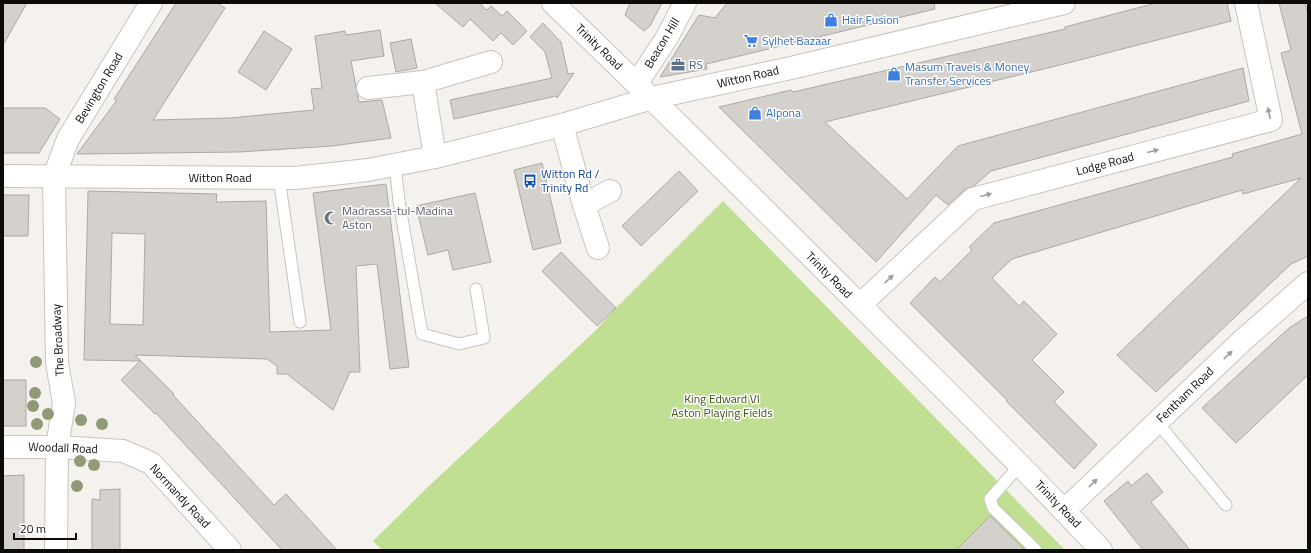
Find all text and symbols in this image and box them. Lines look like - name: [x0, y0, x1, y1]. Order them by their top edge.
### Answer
- place label: Hair Fusion: [842, 10, 899, 29]
- shop icon: Hair Fusion: [823, 12, 839, 28]
- street label: Beacon Hill: [639, 14, 684, 72]
- street label: Trinity Road: [571, 19, 627, 74]
- place label: Sylhet Bazaar: [762, 31, 831, 50]
- supermarket icon: Sylhet Bazaar: [743, 33, 759, 49]
- street label: Bevington Road: [70, 49, 127, 127]
- place label: RS: [689, 55, 703, 74]
- office icon: RS: [670, 57, 686, 73]
- place label: Masum Travels & Money Transfer Services: [905, 57, 1029, 90]
- street label: Witton Road: [715, 60, 781, 93]
- shop icon: Masum Travels & Money Transfer Services: [886, 66, 902, 82]
- place label: Alpona: [766, 103, 801, 122]
- shop icon: Alpona: [747, 105, 763, 121]
- one-way arrow: [1266, 107, 1272, 119]
- street label: Lodge Road: [1074, 147, 1136, 180]
- one-way arrow: [1146, 148, 1159, 154]
- place label: Witton Rd / Trinity Rd: [541, 164, 599, 197]
- street label: Witton Road: [188, 168, 252, 187]
- bus stop icon: Witton Rd / Trinity Rd: [522, 173, 538, 189]
- one-way arrow: [980, 192, 993, 198]
- place label: Madrassa-tul-Madina Aston: [342, 201, 453, 234]
- mosque icon: Madrassa-tul-Madina Aston: [323, 210, 339, 226]
- street label: Trinity Road: [802, 247, 857, 302]
- one-way arrow: [883, 274, 894, 283]
- street label: The Broadway: [46, 303, 69, 377]
- one-way arrow: [1223, 350, 1233, 360]
- street label: Fentham Road: [1151, 362, 1218, 427]
- park label: King Edward VI Aston Playing Fields: [671, 389, 773, 422]
- street label: Woodall Road: [28, 437, 98, 458]
- street label: Normandy Road: [146, 459, 215, 532]
- street label: Trinity Road: [1031, 476, 1086, 532]
- one-way arrow: [1088, 478, 1098, 488]
- scale bar: [14, 515, 76, 541]
- text: 20 m: [20, 519, 46, 538]

